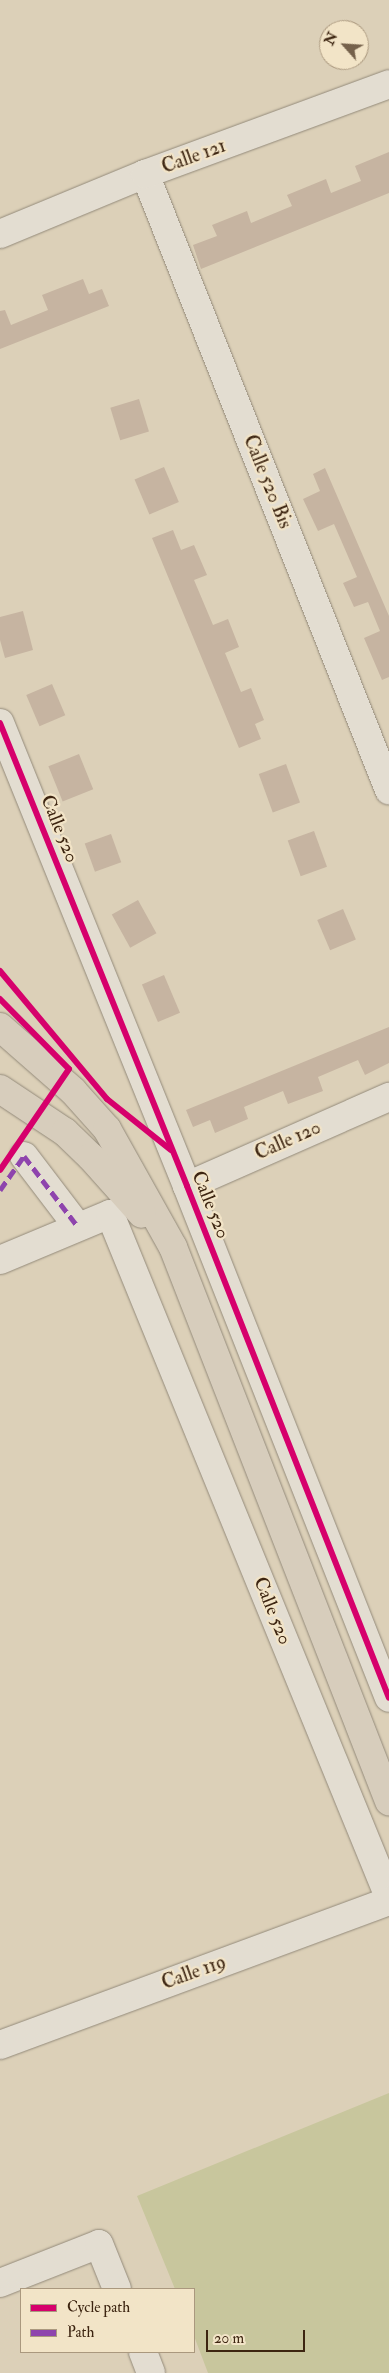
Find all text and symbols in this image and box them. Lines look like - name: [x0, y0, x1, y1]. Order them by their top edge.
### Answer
- north arrow: [319, 20, 369, 70]
- text: N: [321, 29, 341, 48]
- street label: Calle 121: [159, 135, 229, 179]
- street label: Calle 520 Bis: [238, 432, 296, 532]
- street label: Calle 520: [35, 792, 83, 866]
- street label: Calle 120: [252, 1116, 324, 1166]
- street label: Calle 520: [186, 1168, 234, 1242]
- street label: Calle 520: [248, 1574, 296, 1648]
- street label: Calle 119: [159, 1951, 229, 1995]
- legend: [20, 2288, 195, 2353]
- text: Cycle path: [67, 2298, 130, 2317]
- scale bar: [209, 2320, 308, 2352]
- text: Path: [67, 2323, 94, 2342]
- text: 20 m: [214, 2329, 244, 2348]

